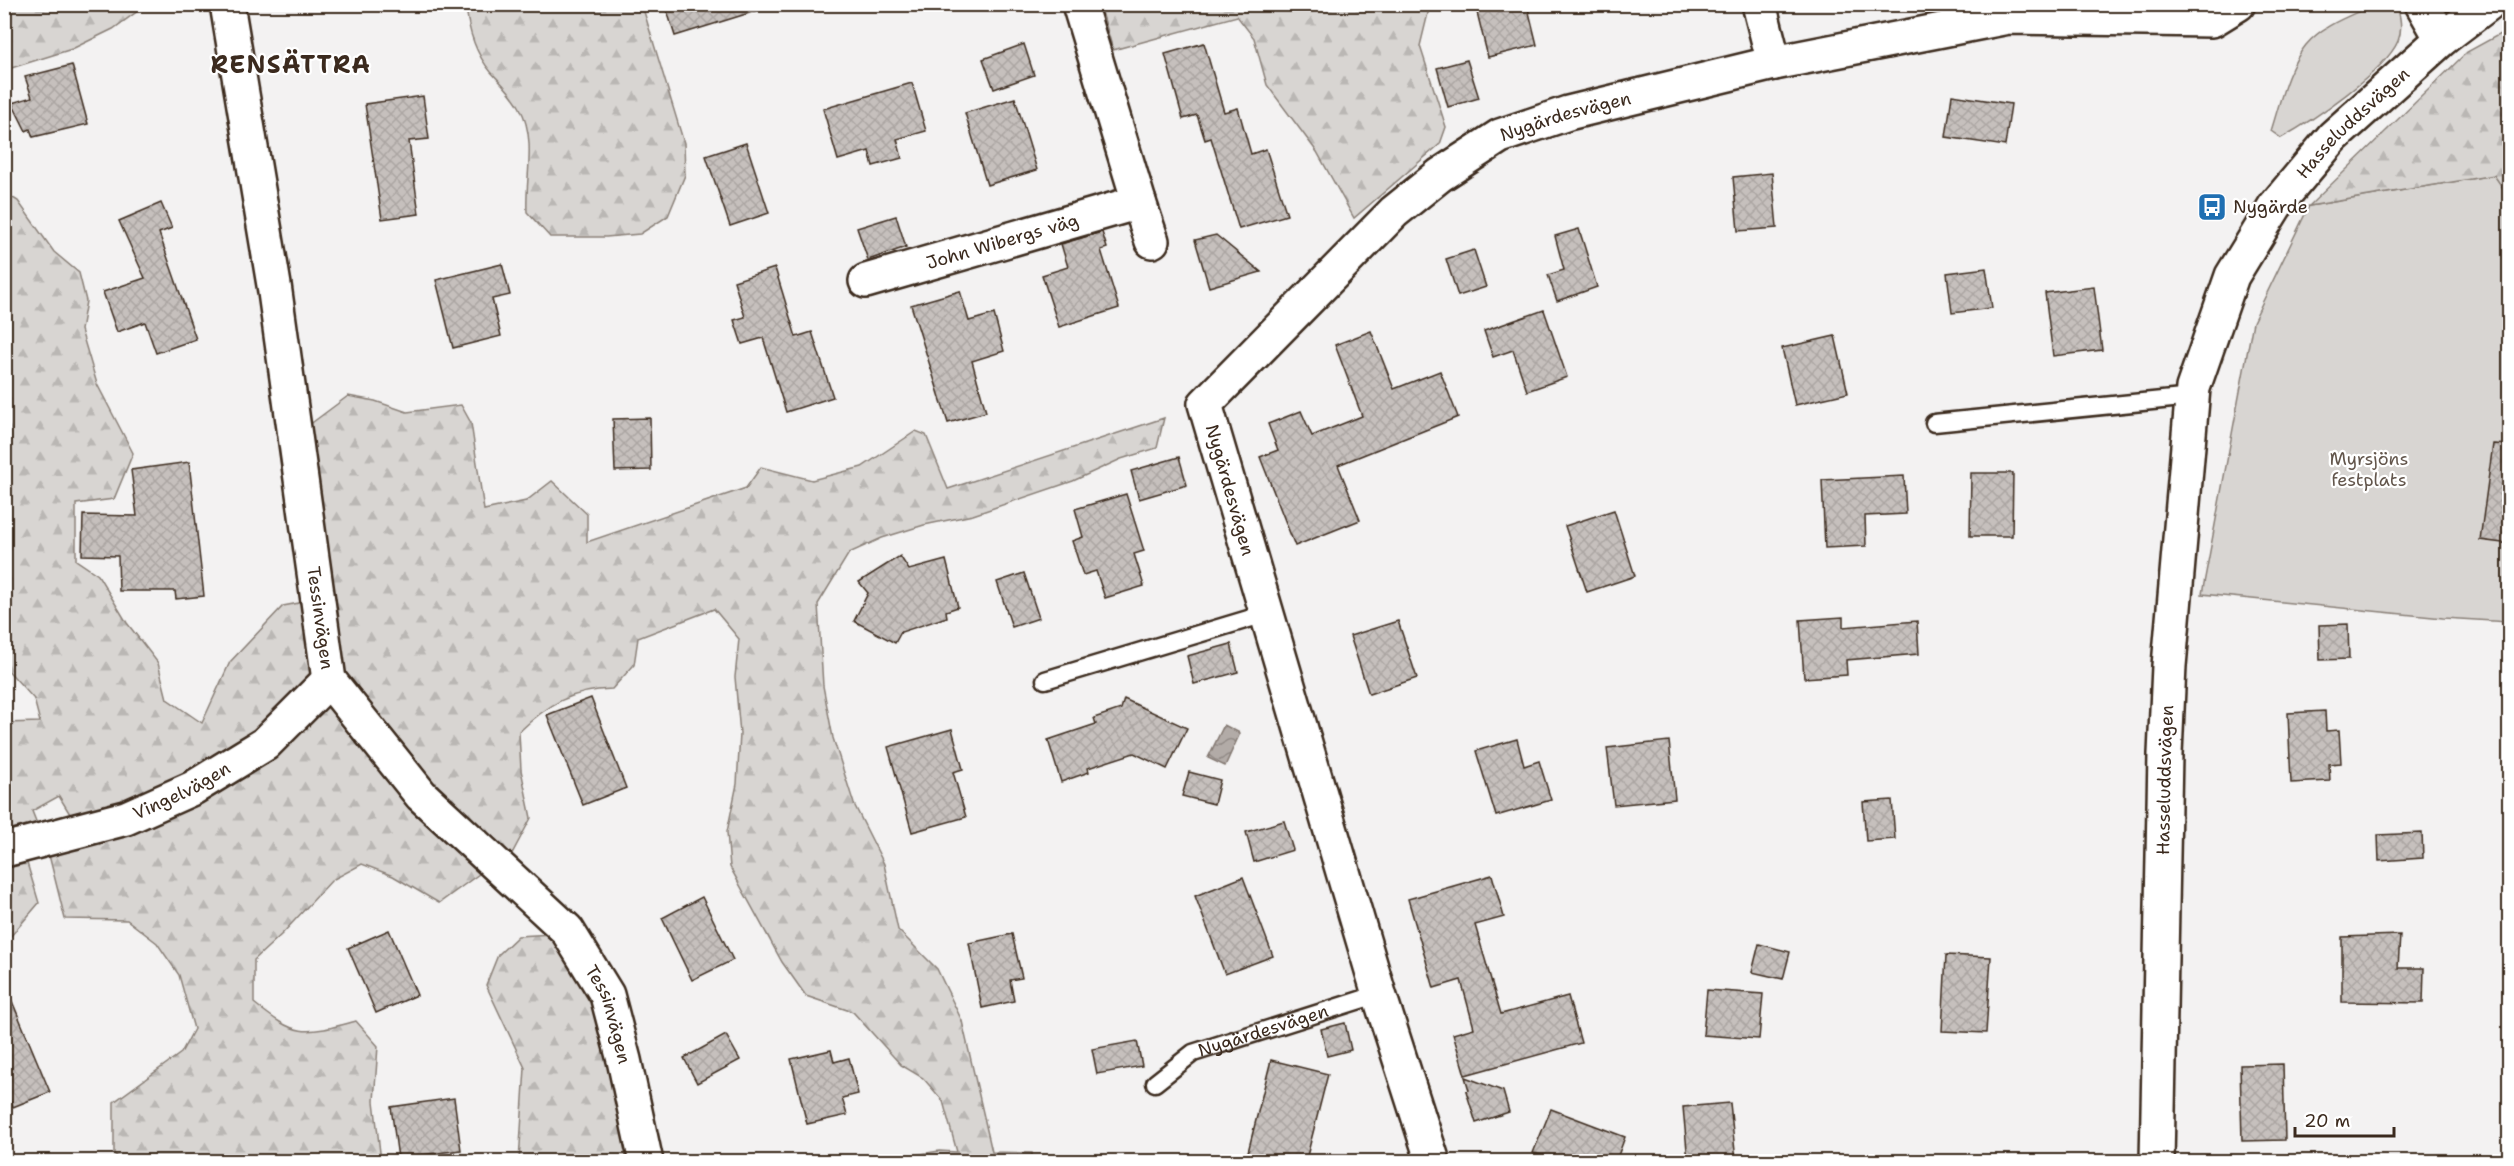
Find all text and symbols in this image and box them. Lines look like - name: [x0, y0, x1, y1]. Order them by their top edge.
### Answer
- district label: RENSÄTTRA: [210, 49, 372, 81]
- street label: Hasseluddsvägen: [2291, 62, 2415, 184]
- street label: Nygärdesvägen: [1497, 86, 1633, 147]
- bus stop icon: Nygärde: [2196, 191, 2228, 223]
- place label: Nygärde: [2233, 195, 2308, 219]
- street label: John Wibergs väg: [924, 208, 1081, 275]
- street label: Nygärdesvägen: [1200, 422, 1260, 558]
- park label: Myrsjöns festplats: [2330, 447, 2408, 492]
- street label: Tessinvägen: [301, 565, 339, 671]
- street label: Hasseluddsvägen: [2151, 704, 2179, 855]
- street label: Vingelvägen: [129, 756, 235, 825]
- street label: Tessinvägen: [579, 961, 637, 1066]
- street label: Nygärdesvägen: [1195, 999, 1331, 1063]
- scale bar: [2295, 1100, 2394, 1138]
- text: 20 m: [2304, 1109, 2350, 1133]

